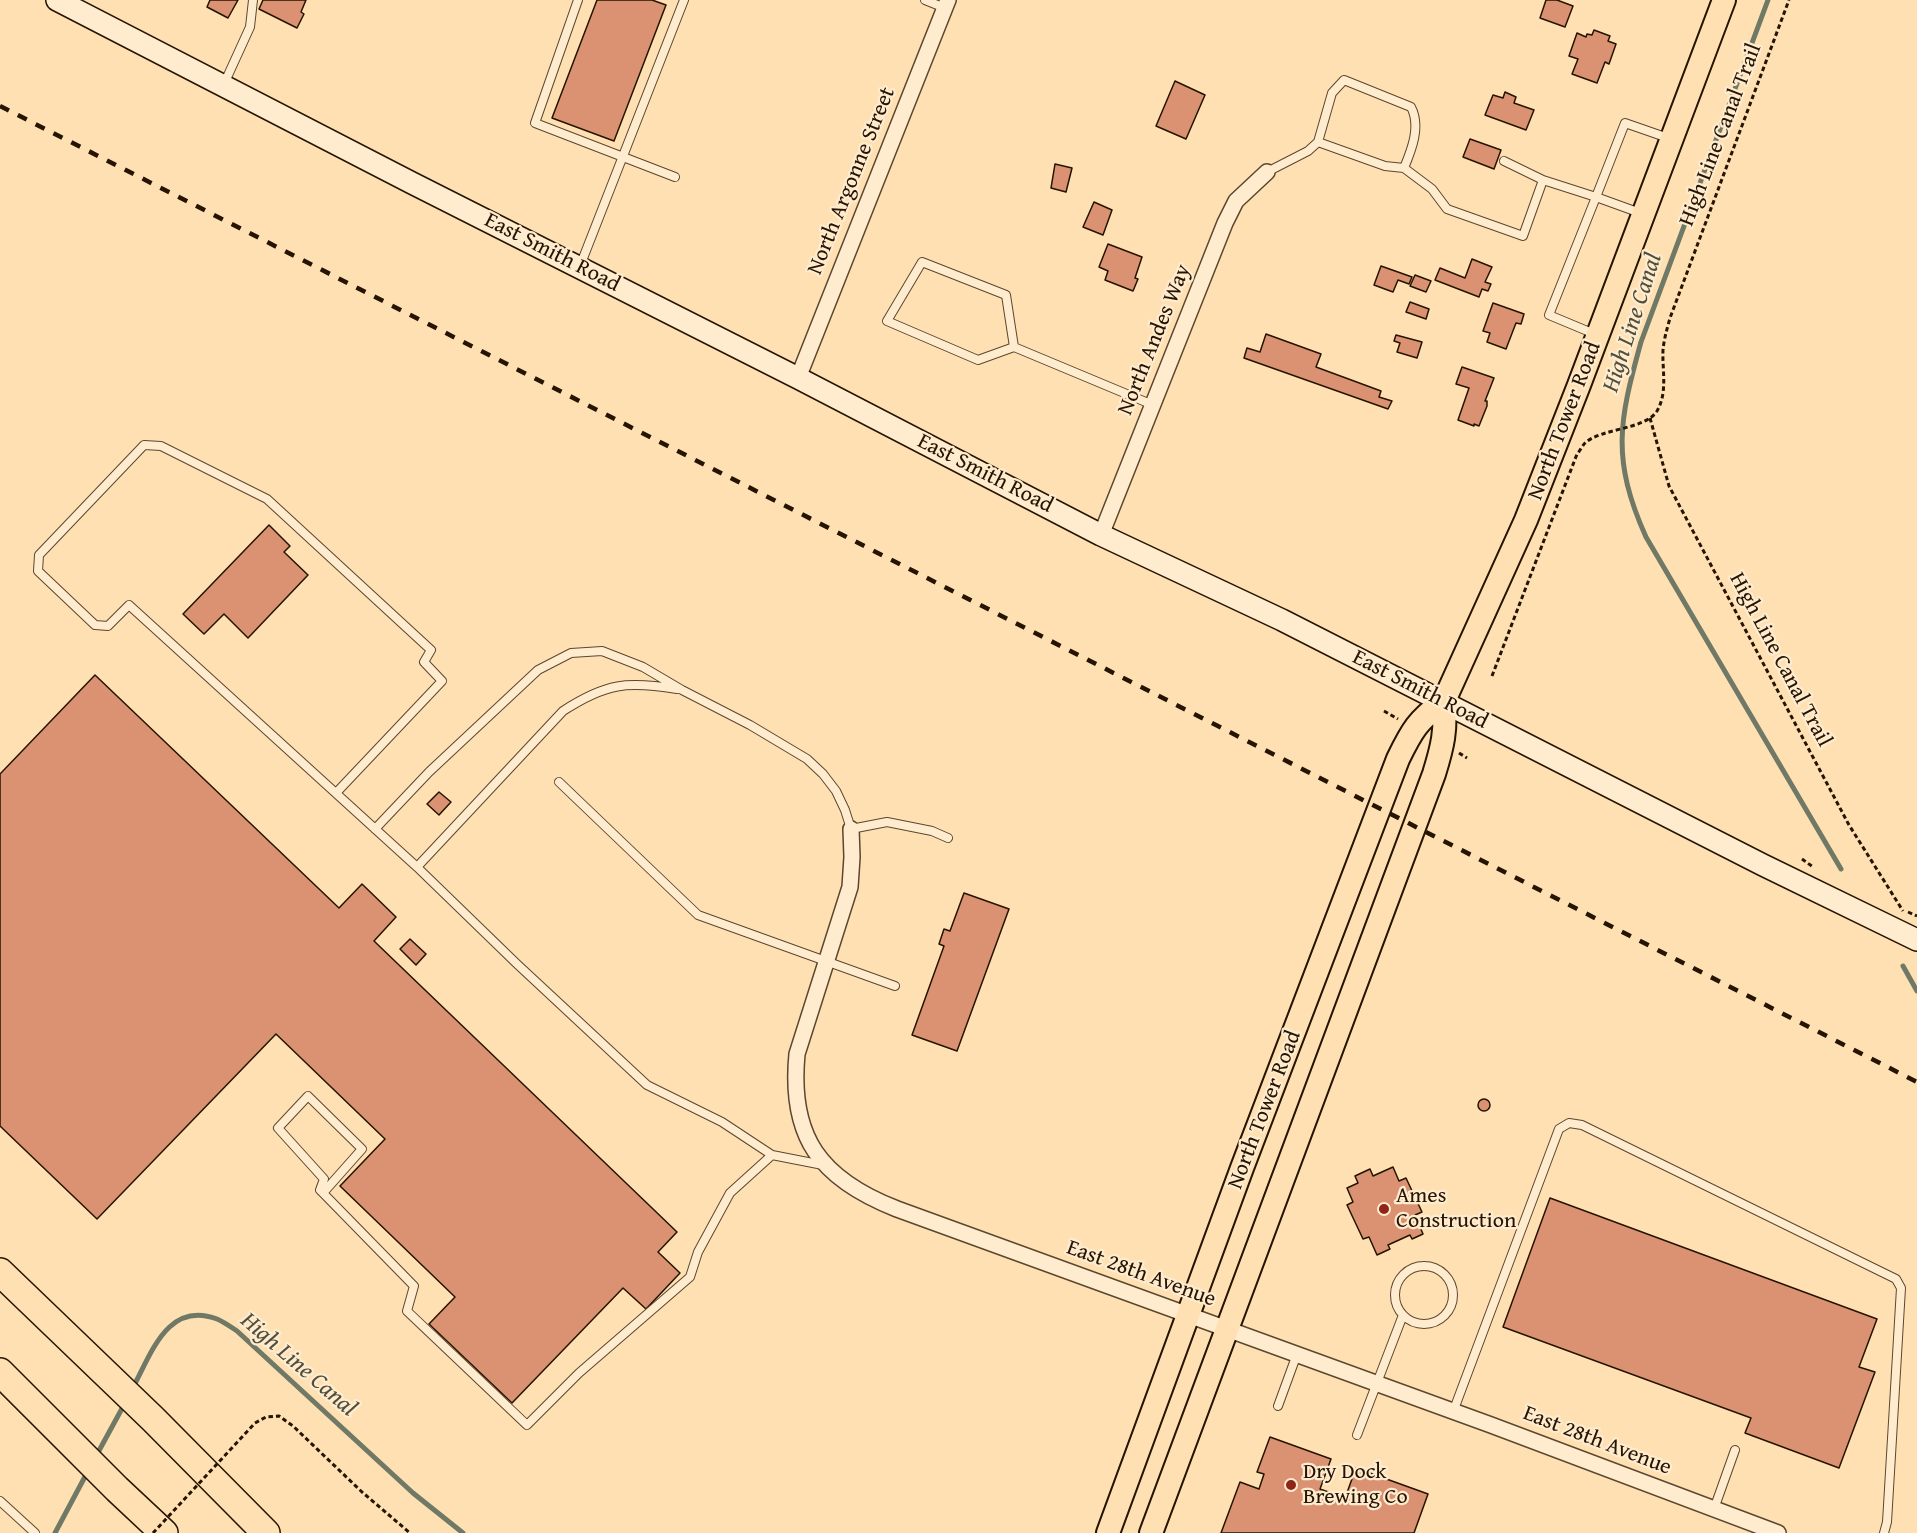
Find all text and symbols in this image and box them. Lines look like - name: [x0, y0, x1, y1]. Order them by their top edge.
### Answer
- street label: High Line Canal Trail: [1674, 40, 1768, 230]
- street label: North Argonne Street: [802, 83, 902, 279]
- street label: East Smith Road: [480, 207, 624, 299]
- water label: High Line Canal: [1597, 250, 1669, 396]
- street label: North Andes Way: [1113, 261, 1197, 419]
- street label: North Tower Road: [1523, 338, 1607, 504]
- street label: East Smith Road: [913, 428, 1057, 520]
- street label: High Line Canal Trail: [1723, 568, 1837, 752]
- street label: East Smith Road: [1348, 644, 1492, 736]
- street label: North Tower Road: [1223, 1027, 1307, 1193]
- place label: Ames Construction: [1396, 1183, 1516, 1234]
- marker: Ames Construction: [1377, 1202, 1391, 1216]
- street label: East 28th Avenue: [1063, 1235, 1219, 1313]
- water label: High Line Canal: [234, 1307, 362, 1423]
- street label: East 28th Avenue: [1519, 1401, 1675, 1481]
- place label: Dry Dock Brewing Co: [1303, 1459, 1408, 1510]
- marker: Dry Dock Brewing Co: [1284, 1478, 1298, 1492]

